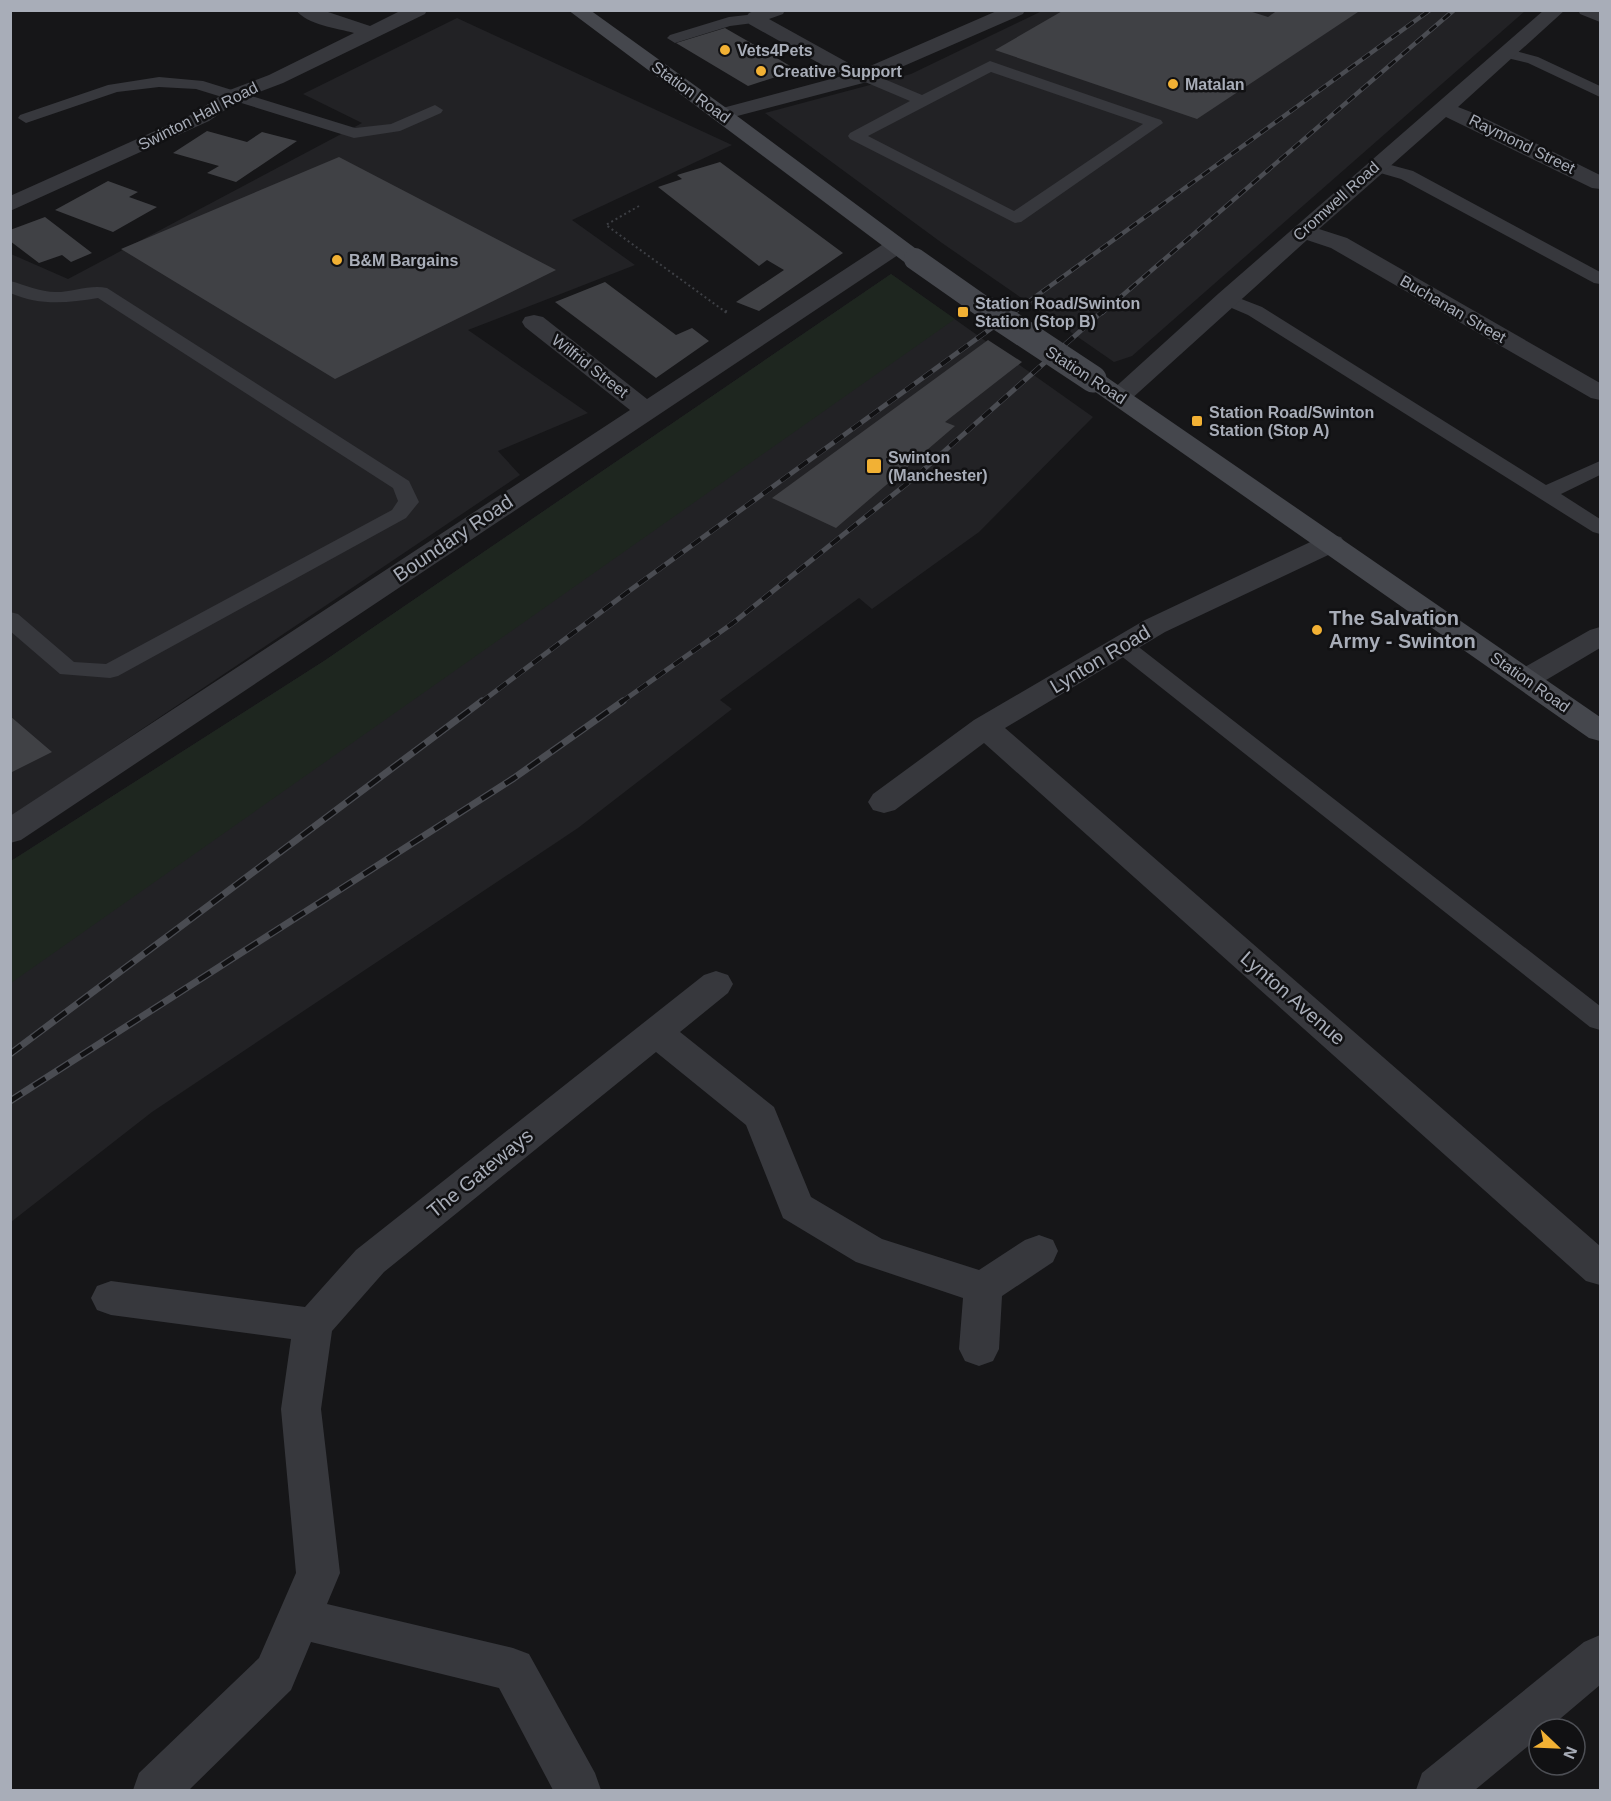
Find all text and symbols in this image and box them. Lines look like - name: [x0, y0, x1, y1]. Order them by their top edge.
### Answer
- place label: Vets4Pets: [737, 42, 813, 59]
- marker: Vets4Pets: [718, 43, 732, 57]
- street label: Station Road: [649, 58, 733, 126]
- place label: Creative Support: [773, 63, 903, 80]
- marker: Creative Support: [754, 64, 768, 78]
- place label: Matalan: [1185, 76, 1245, 93]
- marker: Matalan: [1166, 77, 1180, 91]
- street label: Swinton Hall Road: [136, 79, 260, 153]
- street label: Raymond Street: [1466, 111, 1578, 177]
- street label: Cromwell Road: [1290, 158, 1382, 244]
- place label: B&M Bargains: [349, 252, 458, 269]
- marker: B&M Bargains: [330, 253, 344, 267]
- street label: Buchanan Street: [1397, 272, 1509, 346]
- place label: Station Road/Swinton Station (Stop B): [975, 295, 1140, 330]
- marker: Station Road/Swinton Station (Stop B): [956, 305, 970, 319]
- street label: Wilfrid Street: [549, 331, 632, 401]
- street label: Station Road: [1043, 343, 1129, 407]
- place label: Station Road/Swinton Station (Stop A): [1209, 404, 1374, 439]
- marker: Station Road/Swinton Station (Stop A): [1190, 414, 1204, 428]
- place label: Swinton (Manchester): [888, 449, 988, 484]
- marker: Swinton (Manchester): [865, 457, 883, 475]
- street label: Boundary Road: [389, 490, 517, 586]
- place label: The Salvation Army - Swinton: [1329, 607, 1476, 652]
- street label: Lynton Road: [1046, 621, 1154, 697]
- marker: The Salvation Army - Swinton: [1310, 623, 1324, 637]
- street label: Station Road: [1487, 649, 1573, 715]
- street label: Lynton Avenue: [1236, 947, 1350, 1049]
- street label: The Gateways: [423, 1124, 537, 1222]
- north arrow: [1527, 1717, 1587, 1777]
- text: N: [1560, 1744, 1580, 1761]

